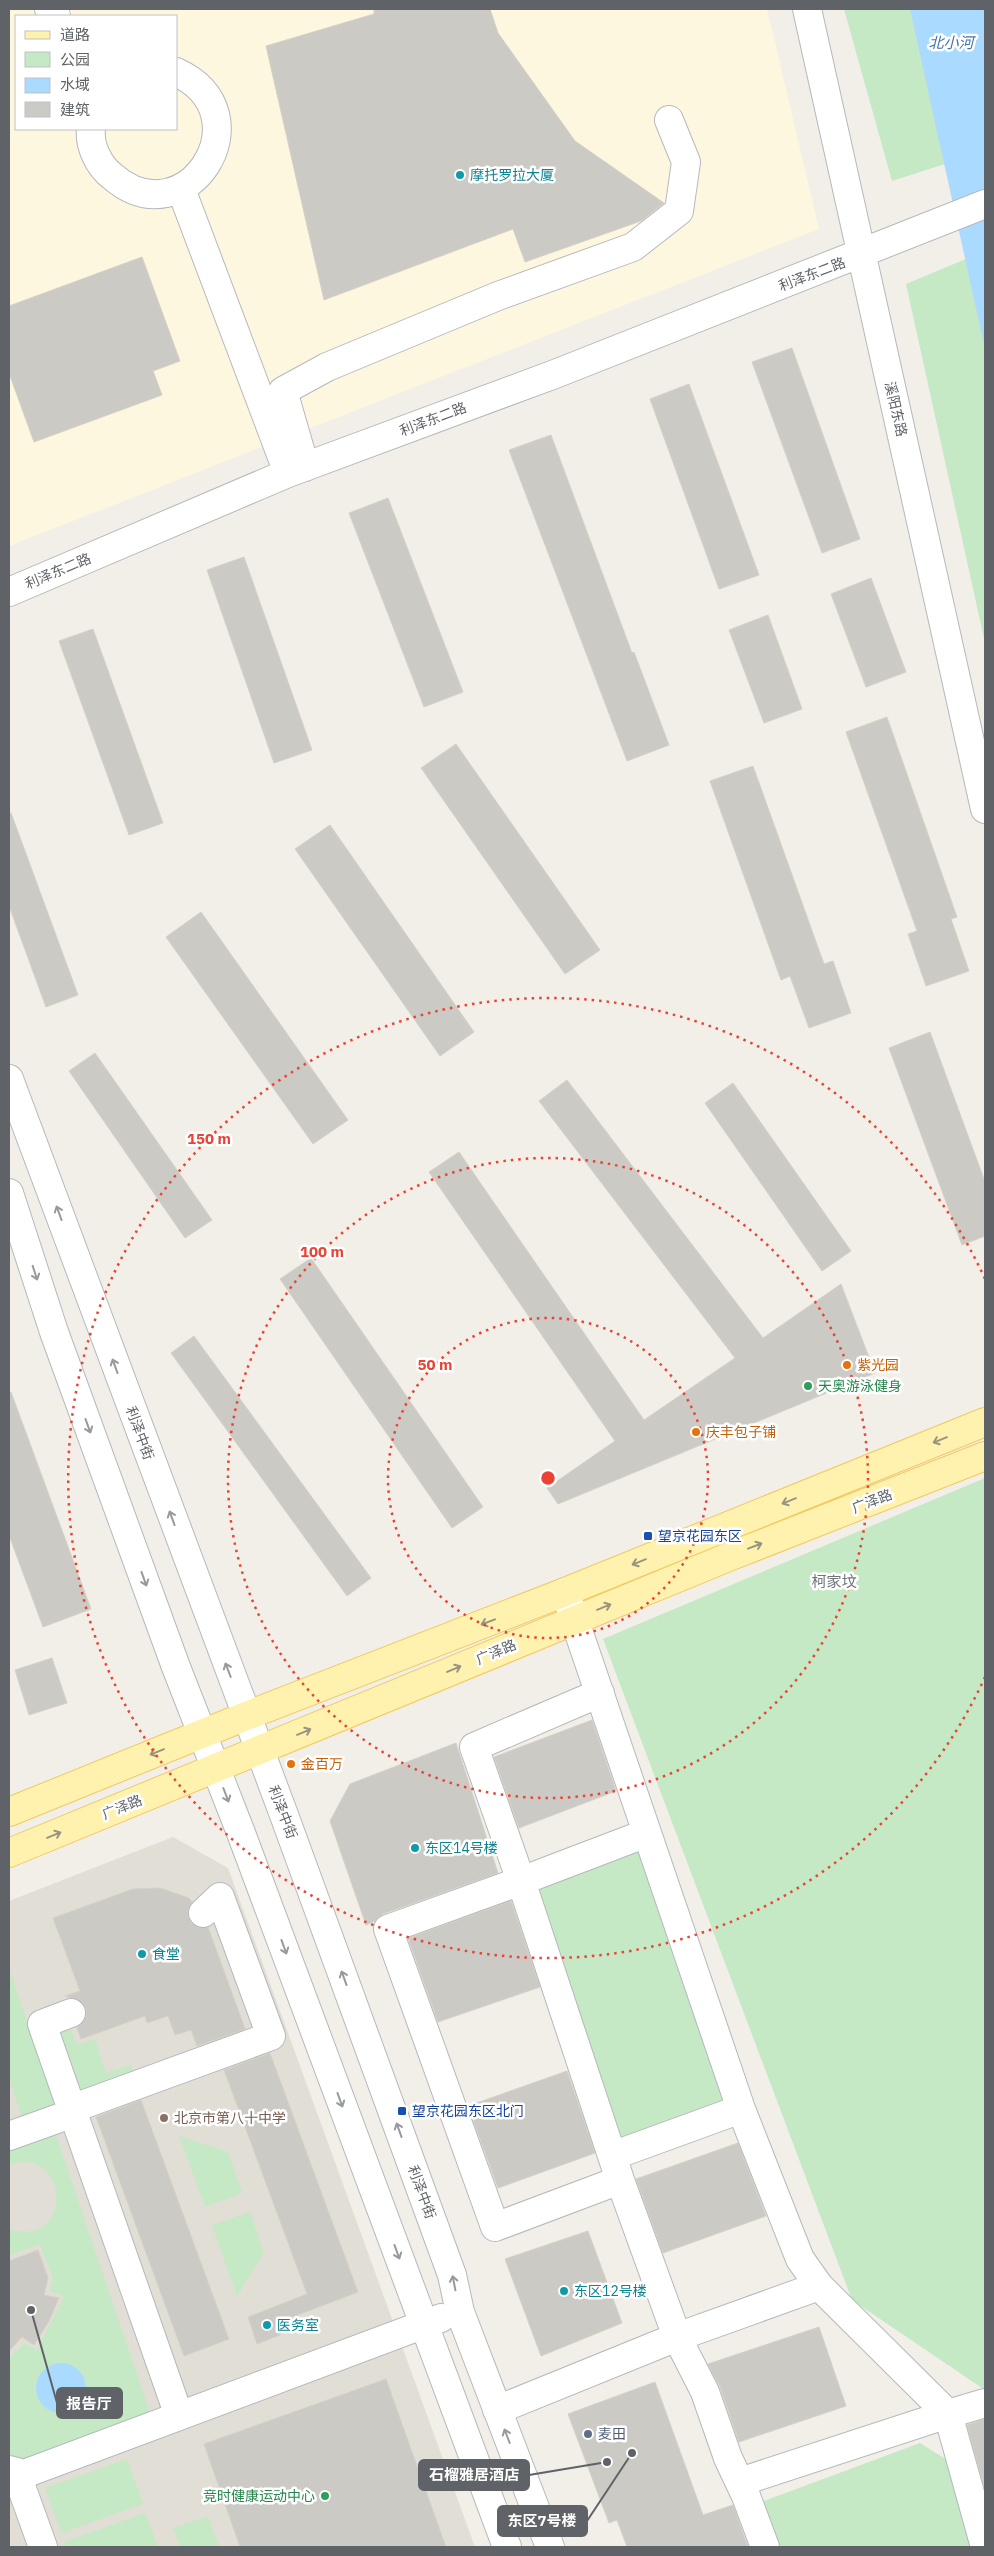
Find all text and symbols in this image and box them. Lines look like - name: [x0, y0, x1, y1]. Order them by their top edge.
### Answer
- legend: [15, 15, 178, 130]
- text: 道路: [60, 25, 90, 44]
- water label: 北小河: [928, 33, 976, 52]
- text: 公园: [60, 50, 90, 69]
- text: 水域: [60, 75, 90, 94]
- text: 建筑: [60, 100, 90, 119]
- place label: 摩托罗拉大厦: [470, 166, 554, 184]
- marker: 摩托罗拉大厦: [454, 169, 466, 181]
- street label: 利泽东二路: [776, 253, 848, 295]
- street label: 溪阳东路: [881, 380, 911, 438]
- street label: 利泽东二路: [397, 398, 469, 440]
- street label: 利泽东二路: [22, 549, 94, 593]
- text: 150 m: [187, 1129, 231, 1148]
- one-way arrow: [54, 1206, 63, 1222]
- text: 100 m: [300, 1242, 344, 1261]
- one-way arrow: [30, 1264, 40, 1280]
- text: 50 m: [418, 1355, 452, 1374]
- place label: 紫光园: [857, 1356, 899, 1374]
- one-way arrow: [110, 1359, 119, 1374]
- marker: 紫光园: [841, 1359, 853, 1371]
- place label: 天奥游泳健身: [818, 1377, 902, 1395]
- marker: 天奥游泳健身: [802, 1380, 814, 1392]
- street label: 利泽中街: [122, 1404, 158, 1462]
- one-way arrow: [84, 1418, 93, 1433]
- place label: 庆丰包子铺: [706, 1423, 776, 1441]
- marker: 庆丰包子铺: [690, 1426, 702, 1438]
- one-way arrow: [933, 1436, 948, 1446]
- centre of rings: [539, 1469, 557, 1487]
- street label: 广泽路: [849, 1485, 895, 1517]
- one-way arrow: [782, 1497, 797, 1507]
- one-way arrow: [167, 1511, 176, 1526]
- place label: 望京花园东区: [658, 1527, 742, 1545]
- marker: 望京花园东区: [642, 1530, 654, 1542]
- one-way arrow: [747, 1541, 762, 1550]
- one-way arrow: [632, 1558, 647, 1568]
- one-way arrow: [140, 1571, 149, 1586]
- district label: 柯家坟: [811, 1572, 857, 1591]
- one-way arrow: [596, 1602, 612, 1611]
- one-way arrow: [481, 1618, 496, 1627]
- street label: 广泽路: [473, 1636, 519, 1668]
- one-way arrow: [223, 1663, 232, 1678]
- one-way arrow: [446, 1664, 461, 1674]
- one-way arrow: [296, 1727, 311, 1736]
- one-way arrow: [150, 1748, 165, 1757]
- place label: 金百万: [301, 1755, 343, 1773]
- marker: 金百万: [285, 1758, 297, 1770]
- street label: 利泽中街: [265, 1783, 301, 1841]
- one-way arrow: [222, 1787, 231, 1802]
- street label: 广泽路: [99, 1791, 145, 1823]
- one-way arrow: [46, 1829, 61, 1839]
- place label: 东区14号楼: [425, 1839, 498, 1857]
- marker: 东区14号楼: [409, 1842, 421, 1854]
- one-way arrow: [280, 1939, 289, 1955]
- place label: 食堂: [152, 1945, 180, 1963]
- marker: 食堂: [136, 1948, 148, 1960]
- one-way arrow: [338, 1970, 347, 1985]
- one-way arrow: [336, 2091, 345, 2107]
- place label: 望京花园东区北门: [412, 2102, 524, 2120]
- marker: 望京花园东区北门: [396, 2105, 408, 2117]
- place label: 北京市第八十中学: [174, 2109, 286, 2127]
- marker: 北京市第八十中学: [158, 2112, 170, 2124]
- one-way arrow: [394, 2123, 403, 2138]
- street label: 利泽中街: [404, 2163, 440, 2221]
- one-way arrow: [393, 2244, 402, 2259]
- one-way arrow: [449, 2276, 458, 2292]
- place label: 东区12号楼: [574, 2282, 647, 2300]
- marker: 东区12号楼: [558, 2285, 570, 2297]
- place label: 医务室: [277, 2316, 319, 2334]
- marker: 医务室: [261, 2319, 273, 2331]
- callout: 报告厅: [57, 2388, 122, 2418]
- text: 报告厅: [66, 2394, 112, 2413]
- place label: 麦田: [598, 2425, 626, 2443]
- marker: 麦田: [582, 2428, 594, 2440]
- one-way arrow: [502, 2429, 511, 2445]
- callout: 石榴雅居酒店: [419, 2460, 529, 2490]
- text: 石榴雅居酒店: [429, 2465, 519, 2484]
- place label: 竞时健康运动中心: [203, 2487, 315, 2505]
- marker: 竞时健康运动中心: [319, 2490, 331, 2502]
- callout: 东区7号楼: [498, 2506, 587, 2536]
- text: 东区7号楼: [507, 2511, 577, 2530]

